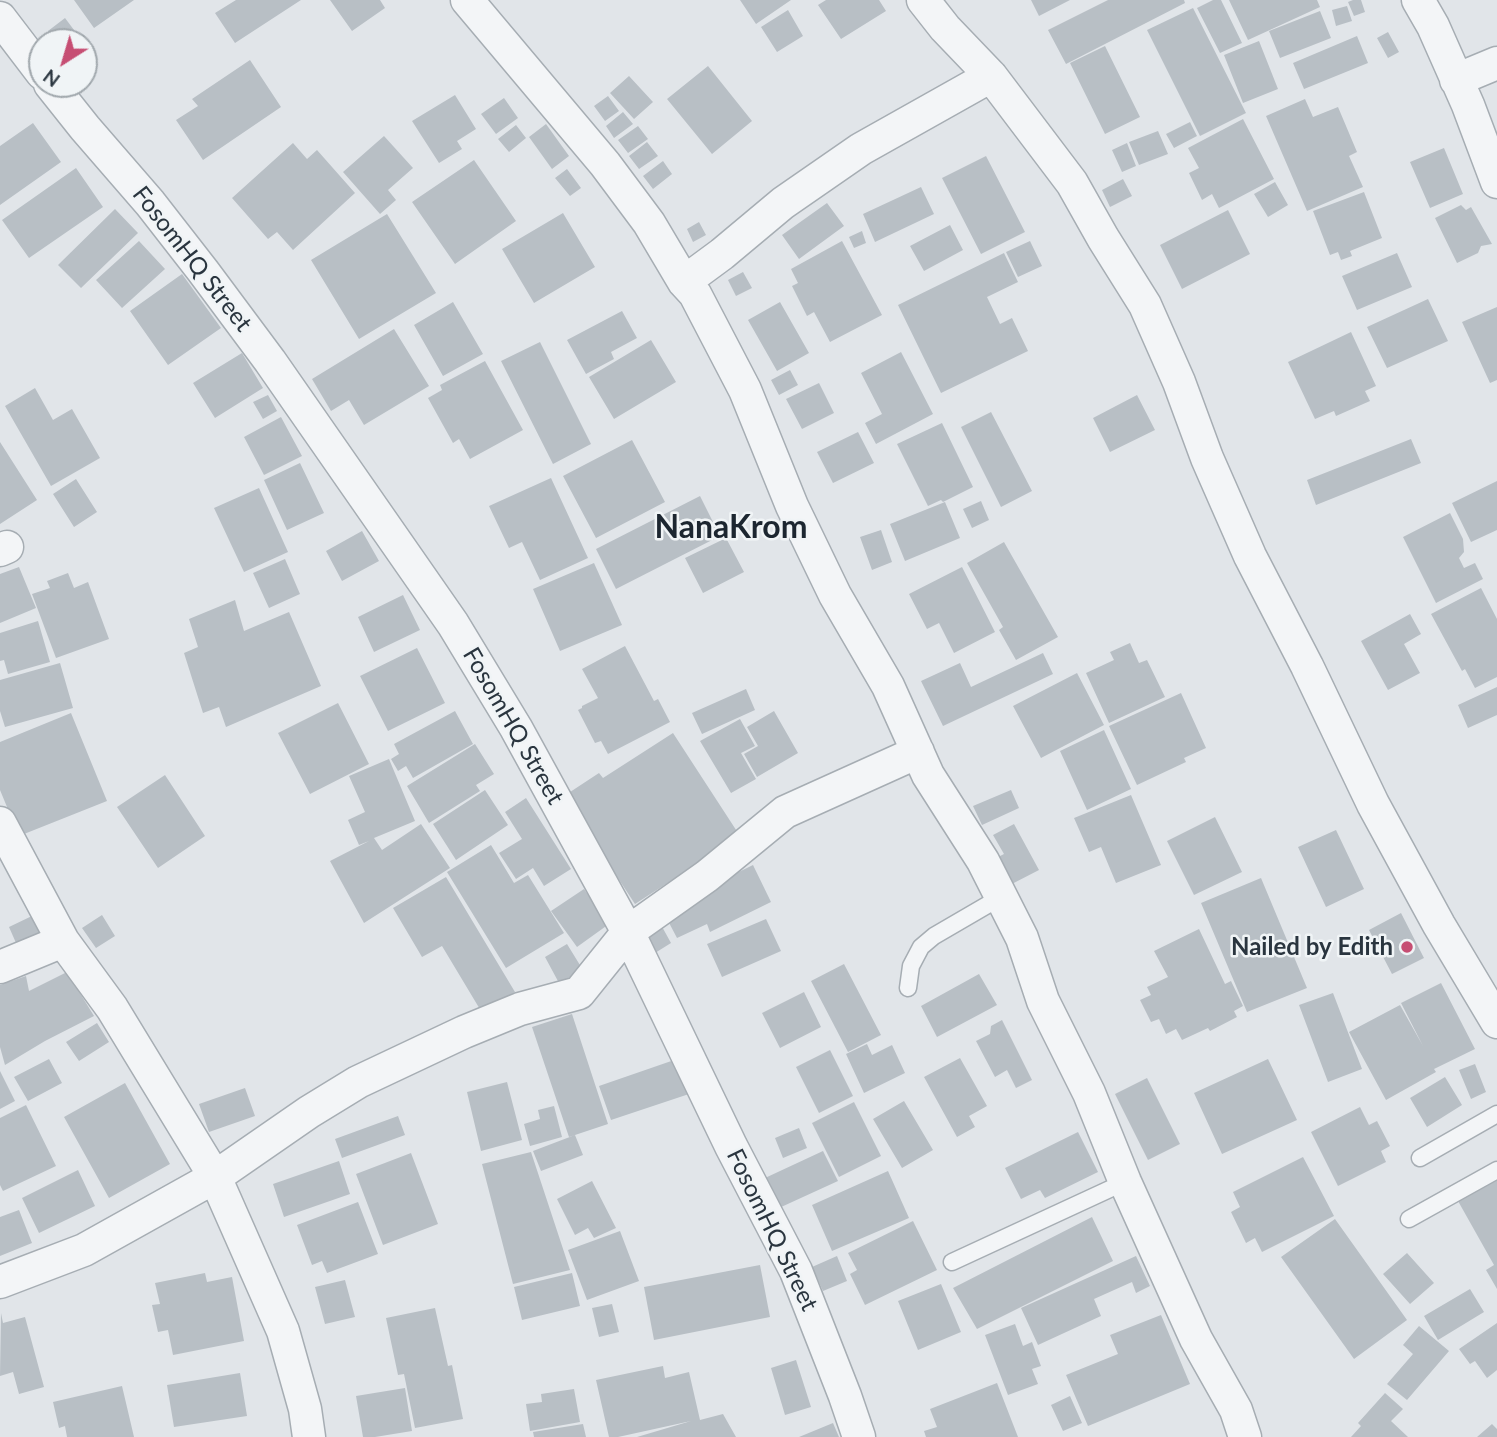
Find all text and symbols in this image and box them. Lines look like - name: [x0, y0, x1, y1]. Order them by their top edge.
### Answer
- north arrow: [28, 28, 98, 98]
- text: N: [39, 65, 64, 92]
- street label: FosomHQ Street: [126, 181, 258, 337]
- district label: NanaKrom: [654, 509, 808, 547]
- street label: FosomHQ Street: [456, 642, 570, 810]
- place label: Nailed by Edith: [1231, 933, 1393, 961]
- marker: Nailed by Edith: [1399, 939, 1415, 955]
- street label: FosomHQ Street: [720, 1144, 824, 1316]

